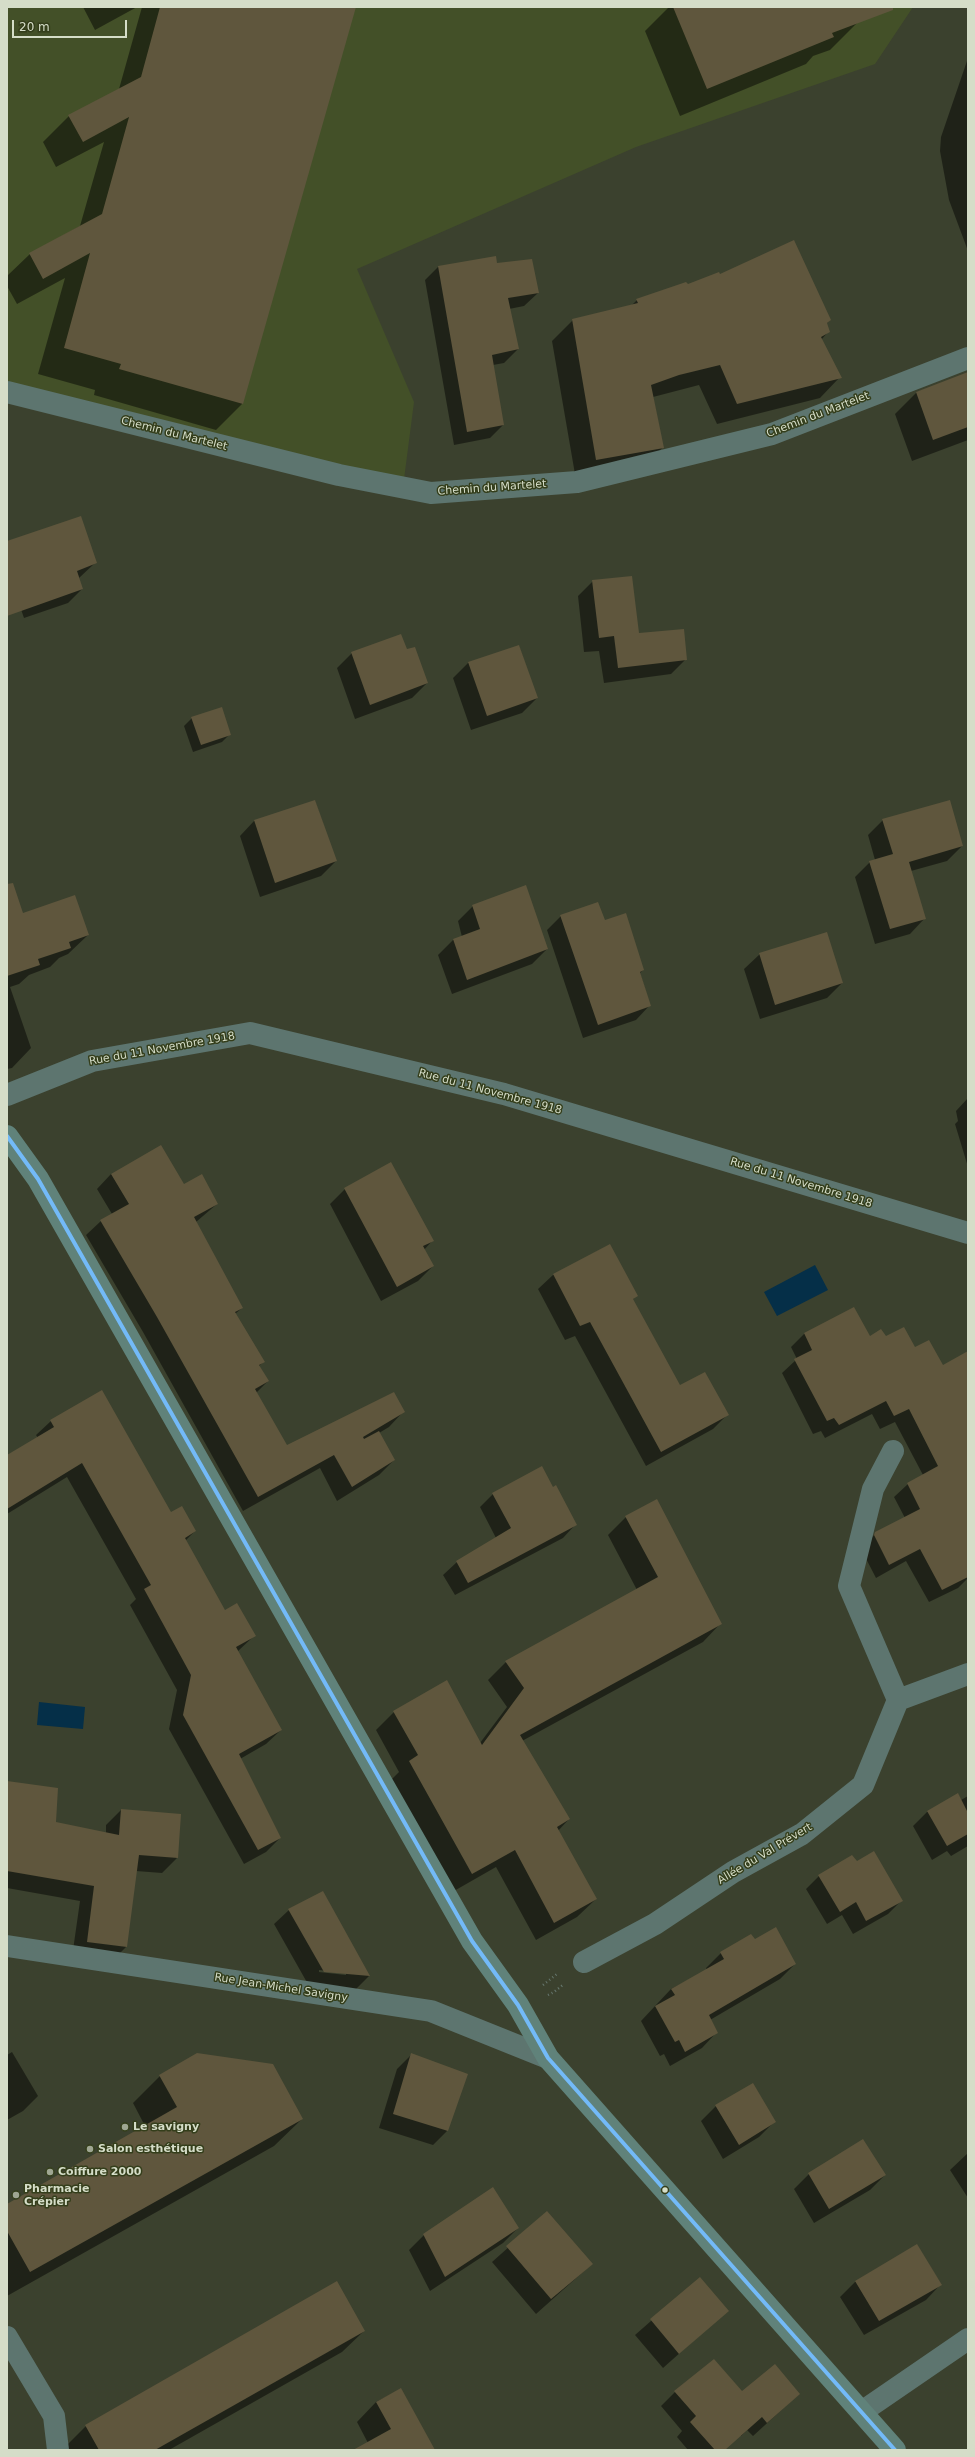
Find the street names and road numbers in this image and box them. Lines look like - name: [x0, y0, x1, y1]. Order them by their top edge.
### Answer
- street label: Chemin du Martelet: [765, 389, 871, 441]
- street label: Chemin du Martelet: [119, 414, 229, 454]
- street label: Chemin du Martelet: [437, 478, 547, 498]
- street label: Rue du 11 Novembre 1918: [88, 1030, 236, 1068]
- street label: Rue du 11 Novembre 1918: [417, 1066, 563, 1118]
- street label: Rue du 11 Novembre 1918: [728, 1155, 874, 1211]
- street label: Allée du Val Prévert: [715, 1821, 815, 1887]
- street label: Rue Jean-Michel Savigny: [213, 1971, 349, 2005]

